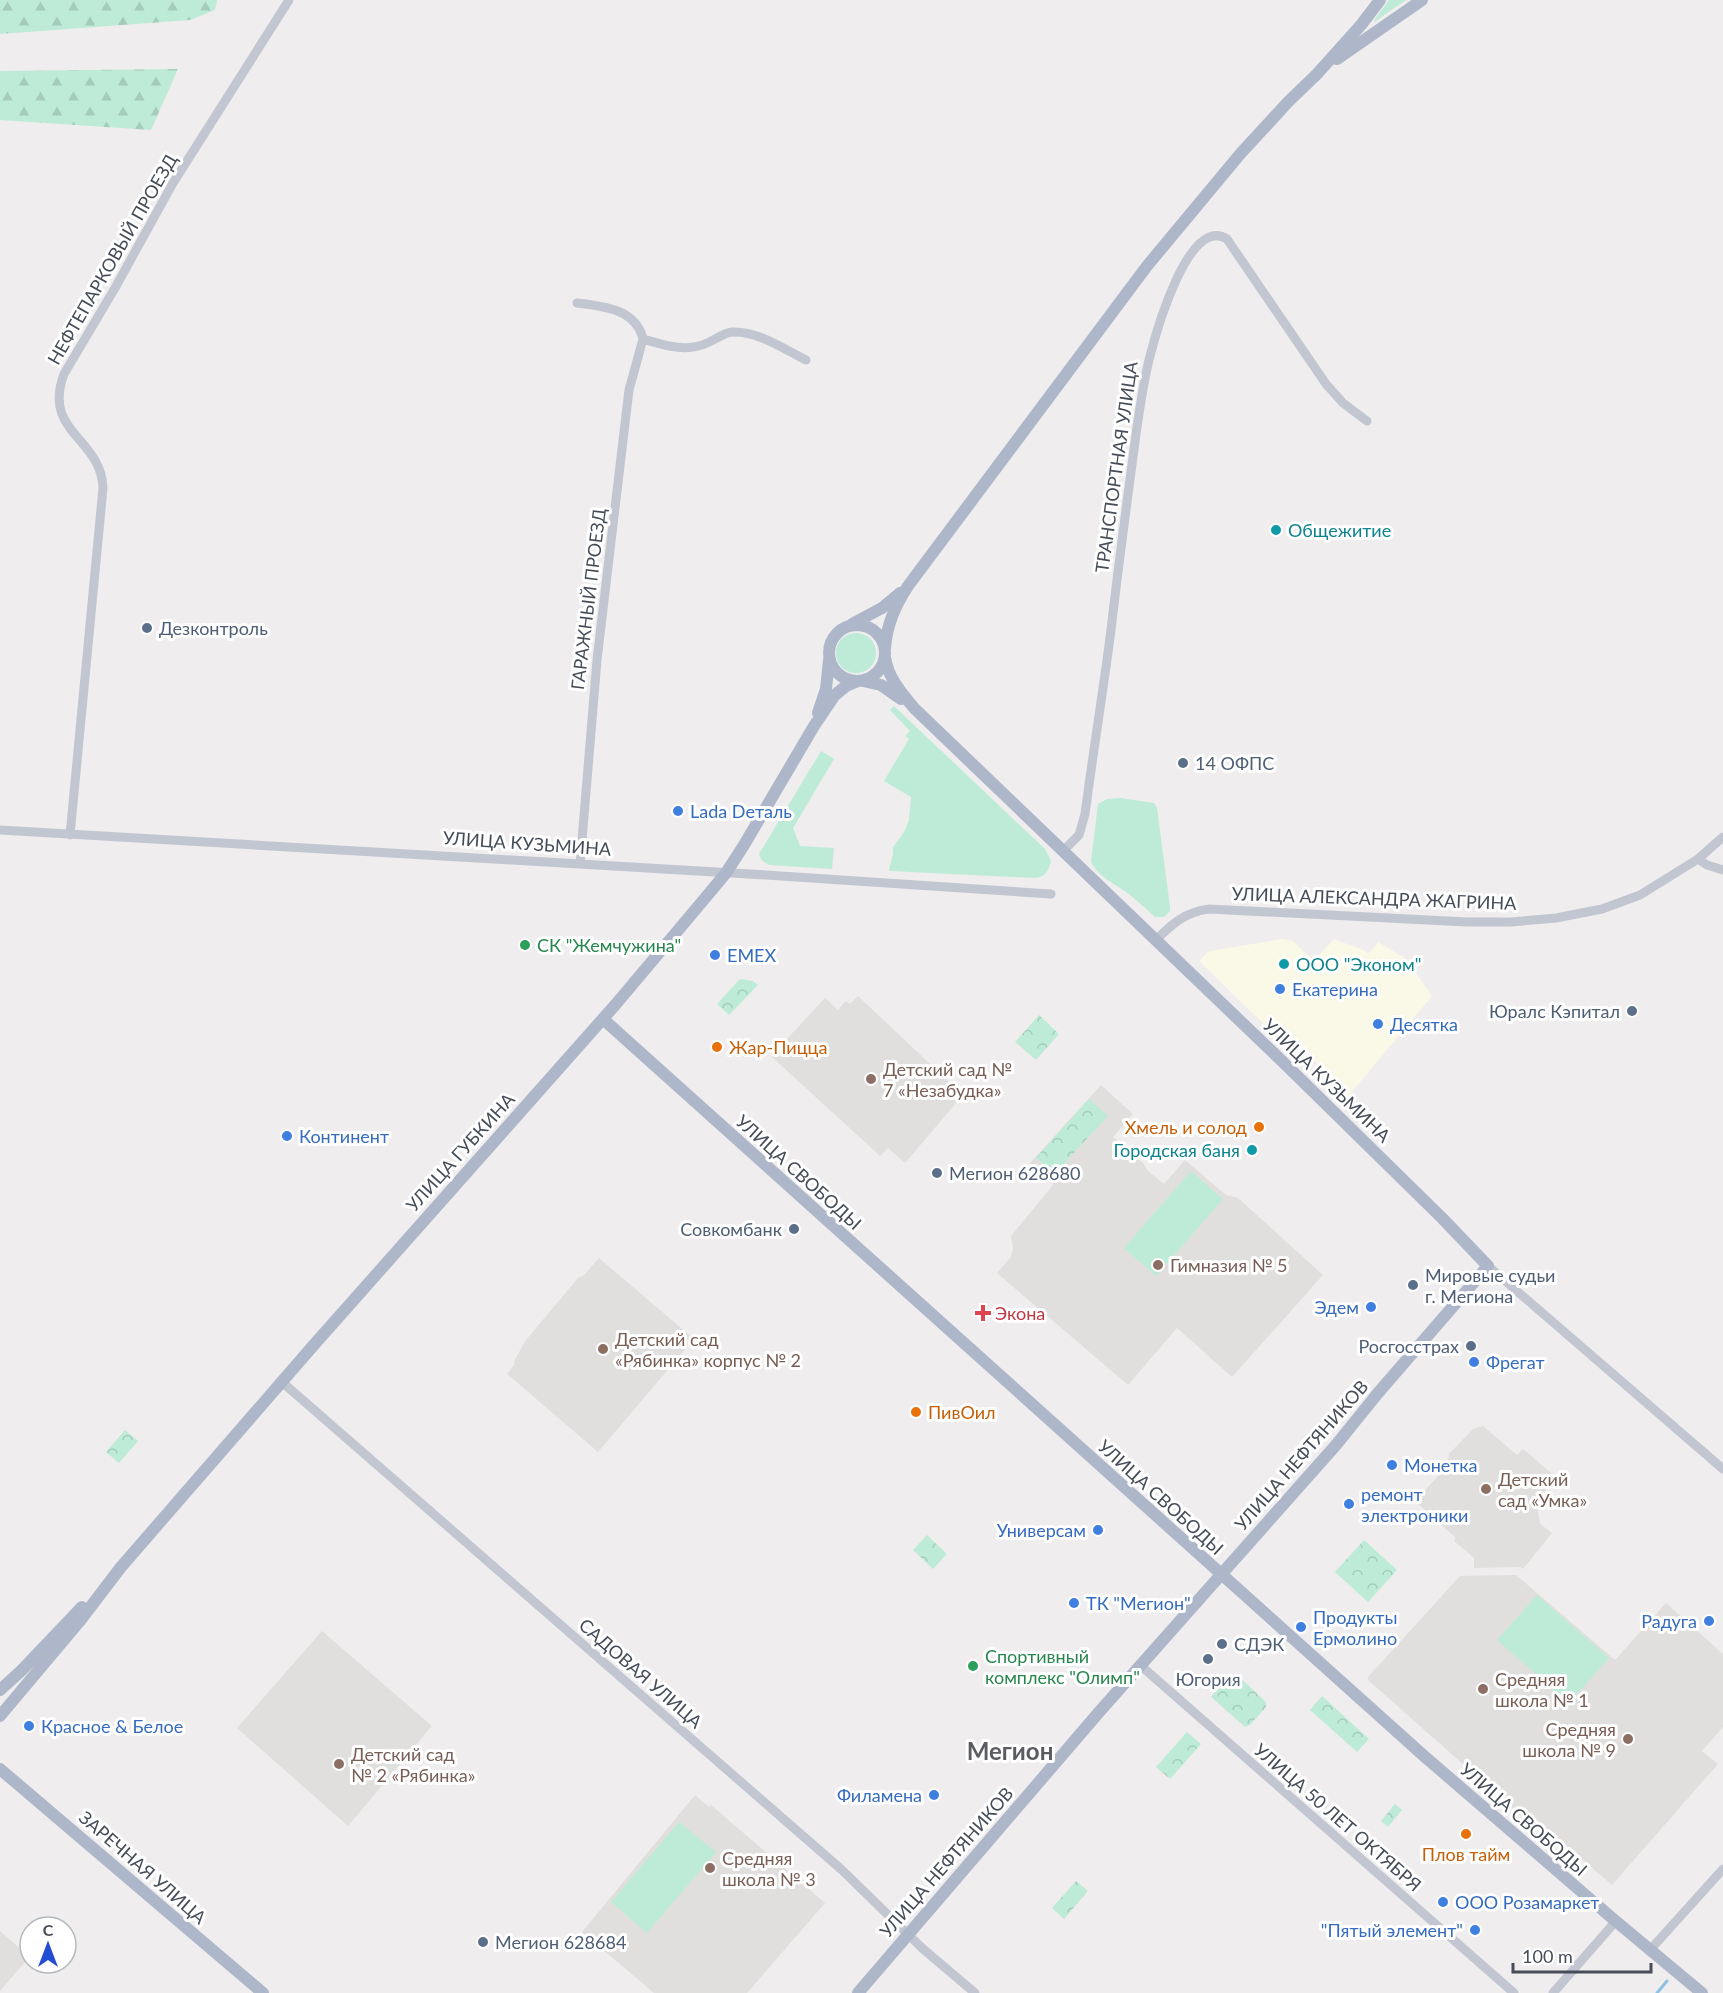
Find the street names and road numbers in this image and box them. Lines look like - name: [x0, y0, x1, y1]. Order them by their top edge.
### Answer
- street label: НЕФТЕПАРКОВЫЙ ПРОЕЗД: [43, 150, 181, 368]
- street label: ТРАНСПОРТНАЯ УЛИЦА: [1090, 359, 1142, 574]
- street label: ГАРАЖНЫЙ ПРОЕЗД: [566, 507, 610, 691]
- street label: УЛИЦА КУЗЬМИНА: [442, 826, 613, 860]
- street label: УЛИЦА АЛЕКСАНДРА ЖАГРИНА: [1231, 882, 1518, 914]
- street label: УЛИЦА КУЗЬМИНА: [1259, 1014, 1396, 1147]
- street label: УЛИЦА ГУБКИНА: [401, 1088, 519, 1216]
- street label: УЛИЦА СВОБОДЫ: [732, 1110, 866, 1234]
- street label: УЛИЦА НЕФТЯНИКОВ: [1230, 1375, 1372, 1535]
- street label: УЛИЦА СВОБОДЫ: [1094, 1435, 1228, 1559]
- street label: САДОВАЯ УЛИЦА: [575, 1614, 708, 1733]
- street label: УЛИЦА 50 ЛЕТ ОКТЯБРЯ: [1250, 1738, 1426, 1896]
- street label: УЛИЦА СВОБОДЫ: [1456, 1758, 1592, 1880]
- street label: УЛИЦА НЕФТЯНИКОВ: [875, 1782, 1017, 1942]
- street label: ЗАРЕЧНАЯ УЛИЦА: [75, 1806, 212, 1929]

